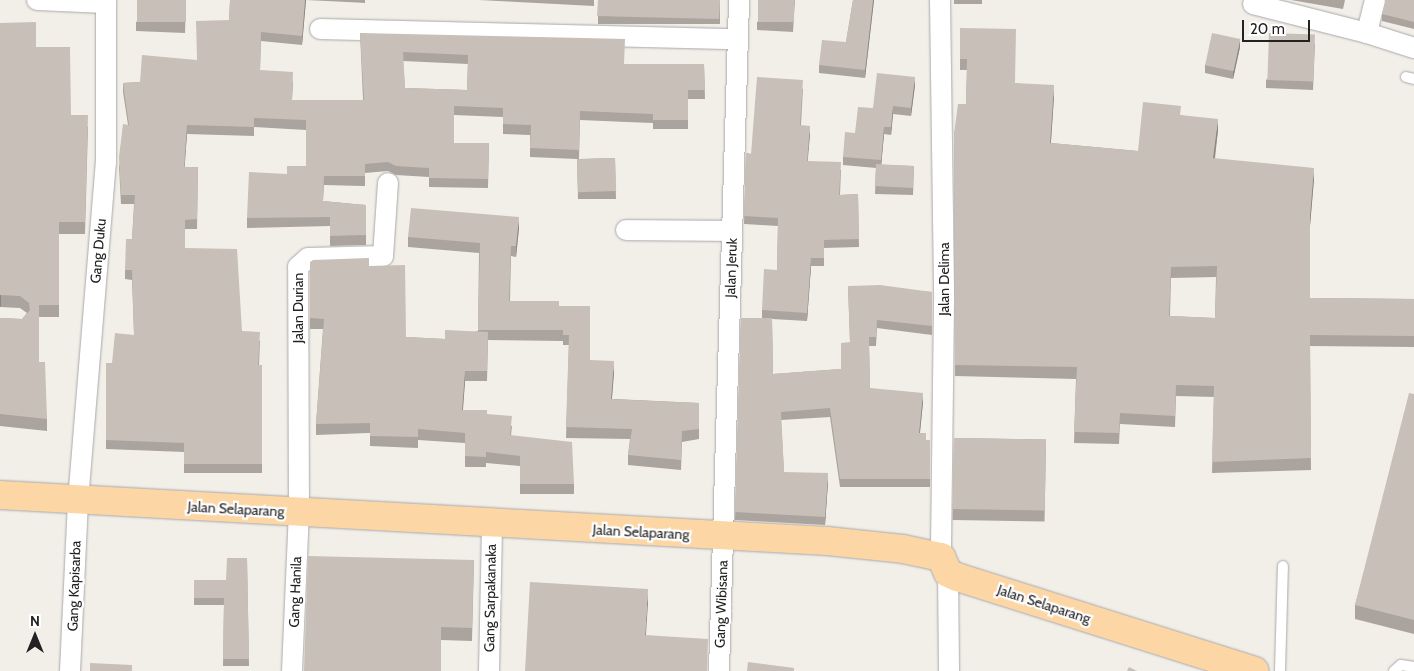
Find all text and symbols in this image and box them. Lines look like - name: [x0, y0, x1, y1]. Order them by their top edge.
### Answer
- scale bar: [1244, 10, 1312, 42]
- text: 20 m: [1250, 20, 1285, 38]
- street label: Gang Duku: [87, 218, 109, 284]
- street label: Jalan Jeruk: [722, 238, 740, 298]
- street label: Jalan Delima: [936, 242, 952, 316]
- street label: Jalan Durian: [290, 273, 306, 343]
- street label: Jalan Selaparang: [187, 498, 285, 520]
- street label: Jalan Selaparang: [592, 521, 690, 543]
- street label: Gang Kapisarba: [64, 540, 84, 632]
- street label: Gang Sarpakanaka: [481, 544, 499, 652]
- street label: Gang Hanila: [285, 556, 305, 628]
- street label: Gang Wibisana: [711, 560, 731, 648]
- street label: Jalan Selaparang: [995, 581, 1093, 627]
- north arrow: [10, 611, 60, 661]
- text: N: [30, 612, 40, 630]

